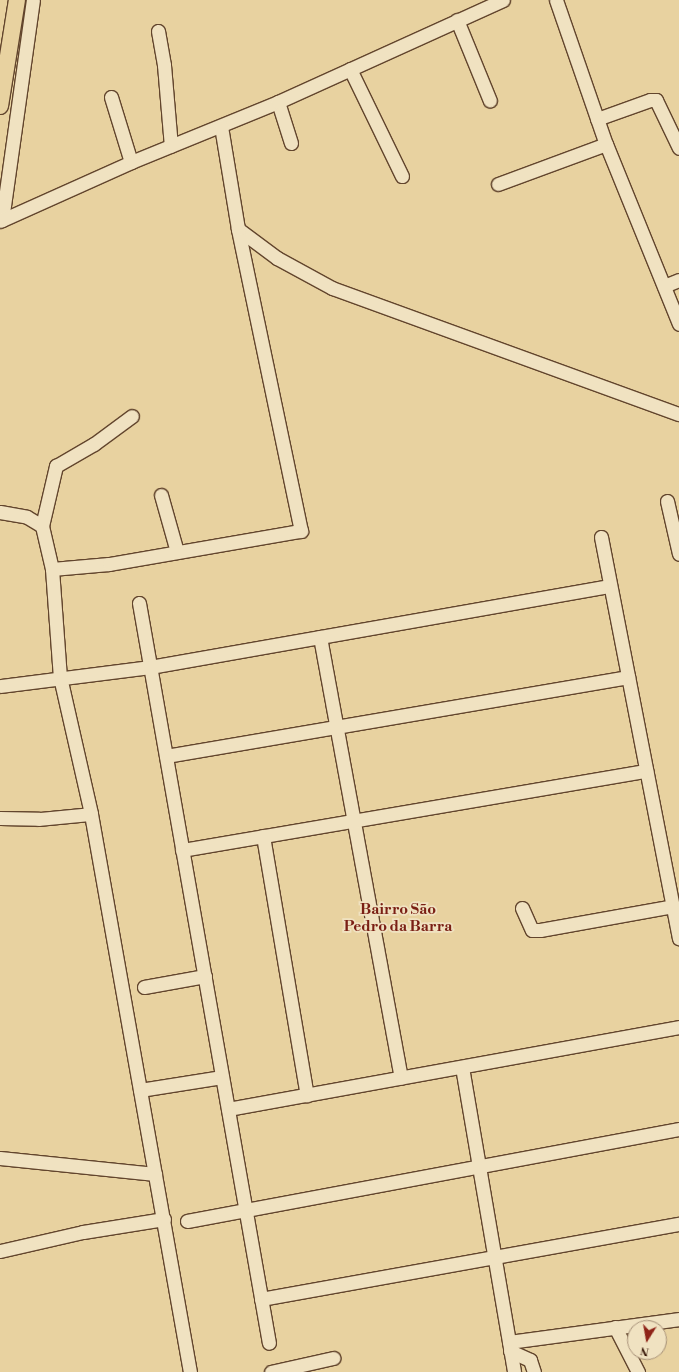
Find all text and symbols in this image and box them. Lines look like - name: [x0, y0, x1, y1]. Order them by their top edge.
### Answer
- district label: Bairro São Pedro da Barra: [344, 900, 452, 935]
- north arrow: [627, 1320, 667, 1360]
- text: N: [639, 1343, 651, 1359]

